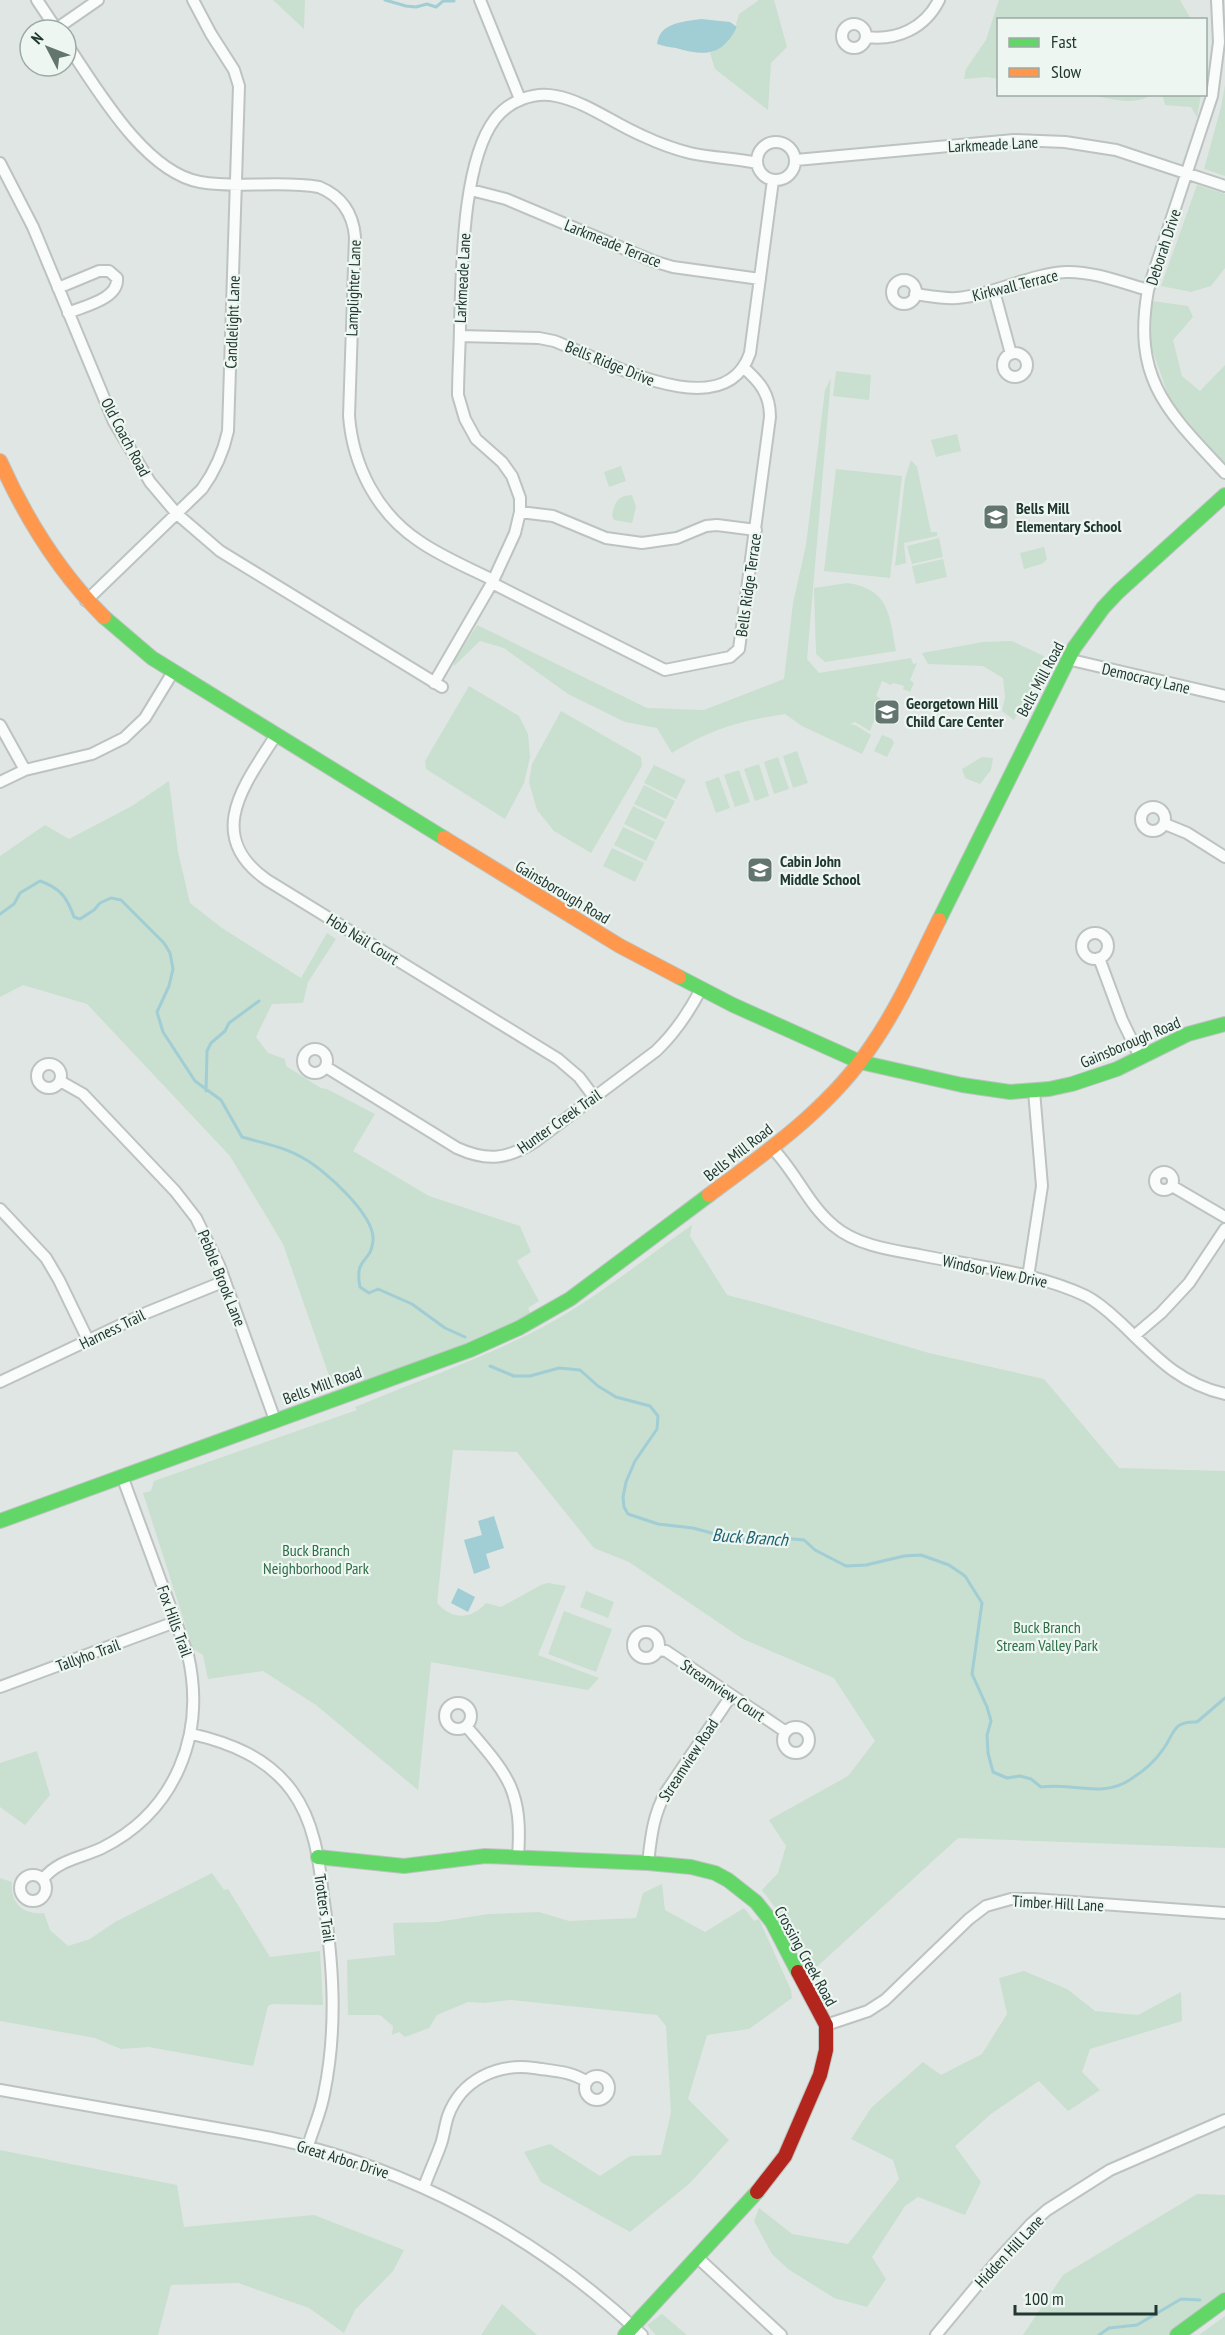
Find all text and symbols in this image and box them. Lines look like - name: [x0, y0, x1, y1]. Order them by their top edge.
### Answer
- north arrow: [18, 18, 78, 78]
- legend: [997, 18, 1207, 96]
- text: N: [27, 28, 47, 48]
- text: Fast: [1051, 30, 1077, 53]
- text: Slow: [1051, 60, 1082, 83]
- street label: Larkmeade Lane: [947, 132, 1039, 156]
- street label: Deborah Drive: [1141, 206, 1185, 288]
- street label: Larkmeade Terrace: [562, 215, 664, 271]
- street label: Larkmeade Lane: [450, 232, 474, 324]
- street label: Lamplighter Lane: [341, 239, 365, 337]
- street label: Kirkwall Terrace: [970, 265, 1060, 305]
- street label: Candlelight Lane: [220, 275, 244, 369]
- street label: Bells Ridge Drive: [562, 336, 658, 390]
- street label: Old Coach Road: [97, 394, 155, 480]
- place label: Bells Mill Elementary School: [1016, 498, 1121, 536]
- school or university icon: Bells Mill Elementary School: [981, 502, 1011, 532]
- street label: Bells Ridge Terrace: [731, 532, 765, 638]
- street label: Bells Mill Road: [1012, 638, 1068, 720]
- street label: Democracy Lane: [1100, 658, 1192, 698]
- place label: Georgetown Hill Child Care Center: [906, 693, 1004, 731]
- school or university icon: Georgetown Hill Child Care Center: [872, 697, 902, 727]
- place label: Cabin John Middle School: [780, 851, 861, 889]
- school or university icon: Cabin John Middle School: [745, 855, 775, 885]
- street label: Gainsborough Road: [512, 856, 614, 928]
- street label: Hob Nail Court: [323, 909, 403, 969]
- street label: Gainsborough Road: [1077, 1012, 1183, 1072]
- street label: Hunter Creek Trail: [513, 1084, 605, 1157]
- street label: Bells Mill Road: [699, 1119, 777, 1185]
- street label: Pebble Brook Lane: [194, 1227, 250, 1329]
- street label: Windsor View Drive: [941, 1250, 1049, 1292]
- street label: Harness Trail: [76, 1304, 148, 1353]
- street label: Bells Mill Road: [280, 1362, 364, 1408]
- water label: Buck Branch: [711, 1523, 790, 1551]
- park label: Buck Branch Neighborhood Park: [263, 1540, 370, 1578]
- street label: Fox Hills Trail: [153, 1583, 197, 1660]
- park label: Buck Branch Stream Valley Park: [996, 1617, 1099, 1655]
- street label: Tallyho Trail: [53, 1634, 123, 1676]
- street label: Streamview Court: [677, 1654, 770, 1726]
- street label: Streamview Road: [654, 1715, 722, 1805]
- street label: Trotters Trail: [310, 1872, 340, 1944]
- street label: Timber Hill Lane: [1012, 1891, 1104, 1915]
- street label: Crossing Creek Road: [770, 1903, 842, 2010]
- street label: Great Arbor Drive: [295, 2136, 391, 2182]
- street label: Hidden Hill Lane: [970, 2210, 1048, 2292]
- scale bar: [1015, 2278, 1156, 2316]
- text: 100 m: [1024, 2287, 1064, 2310]

